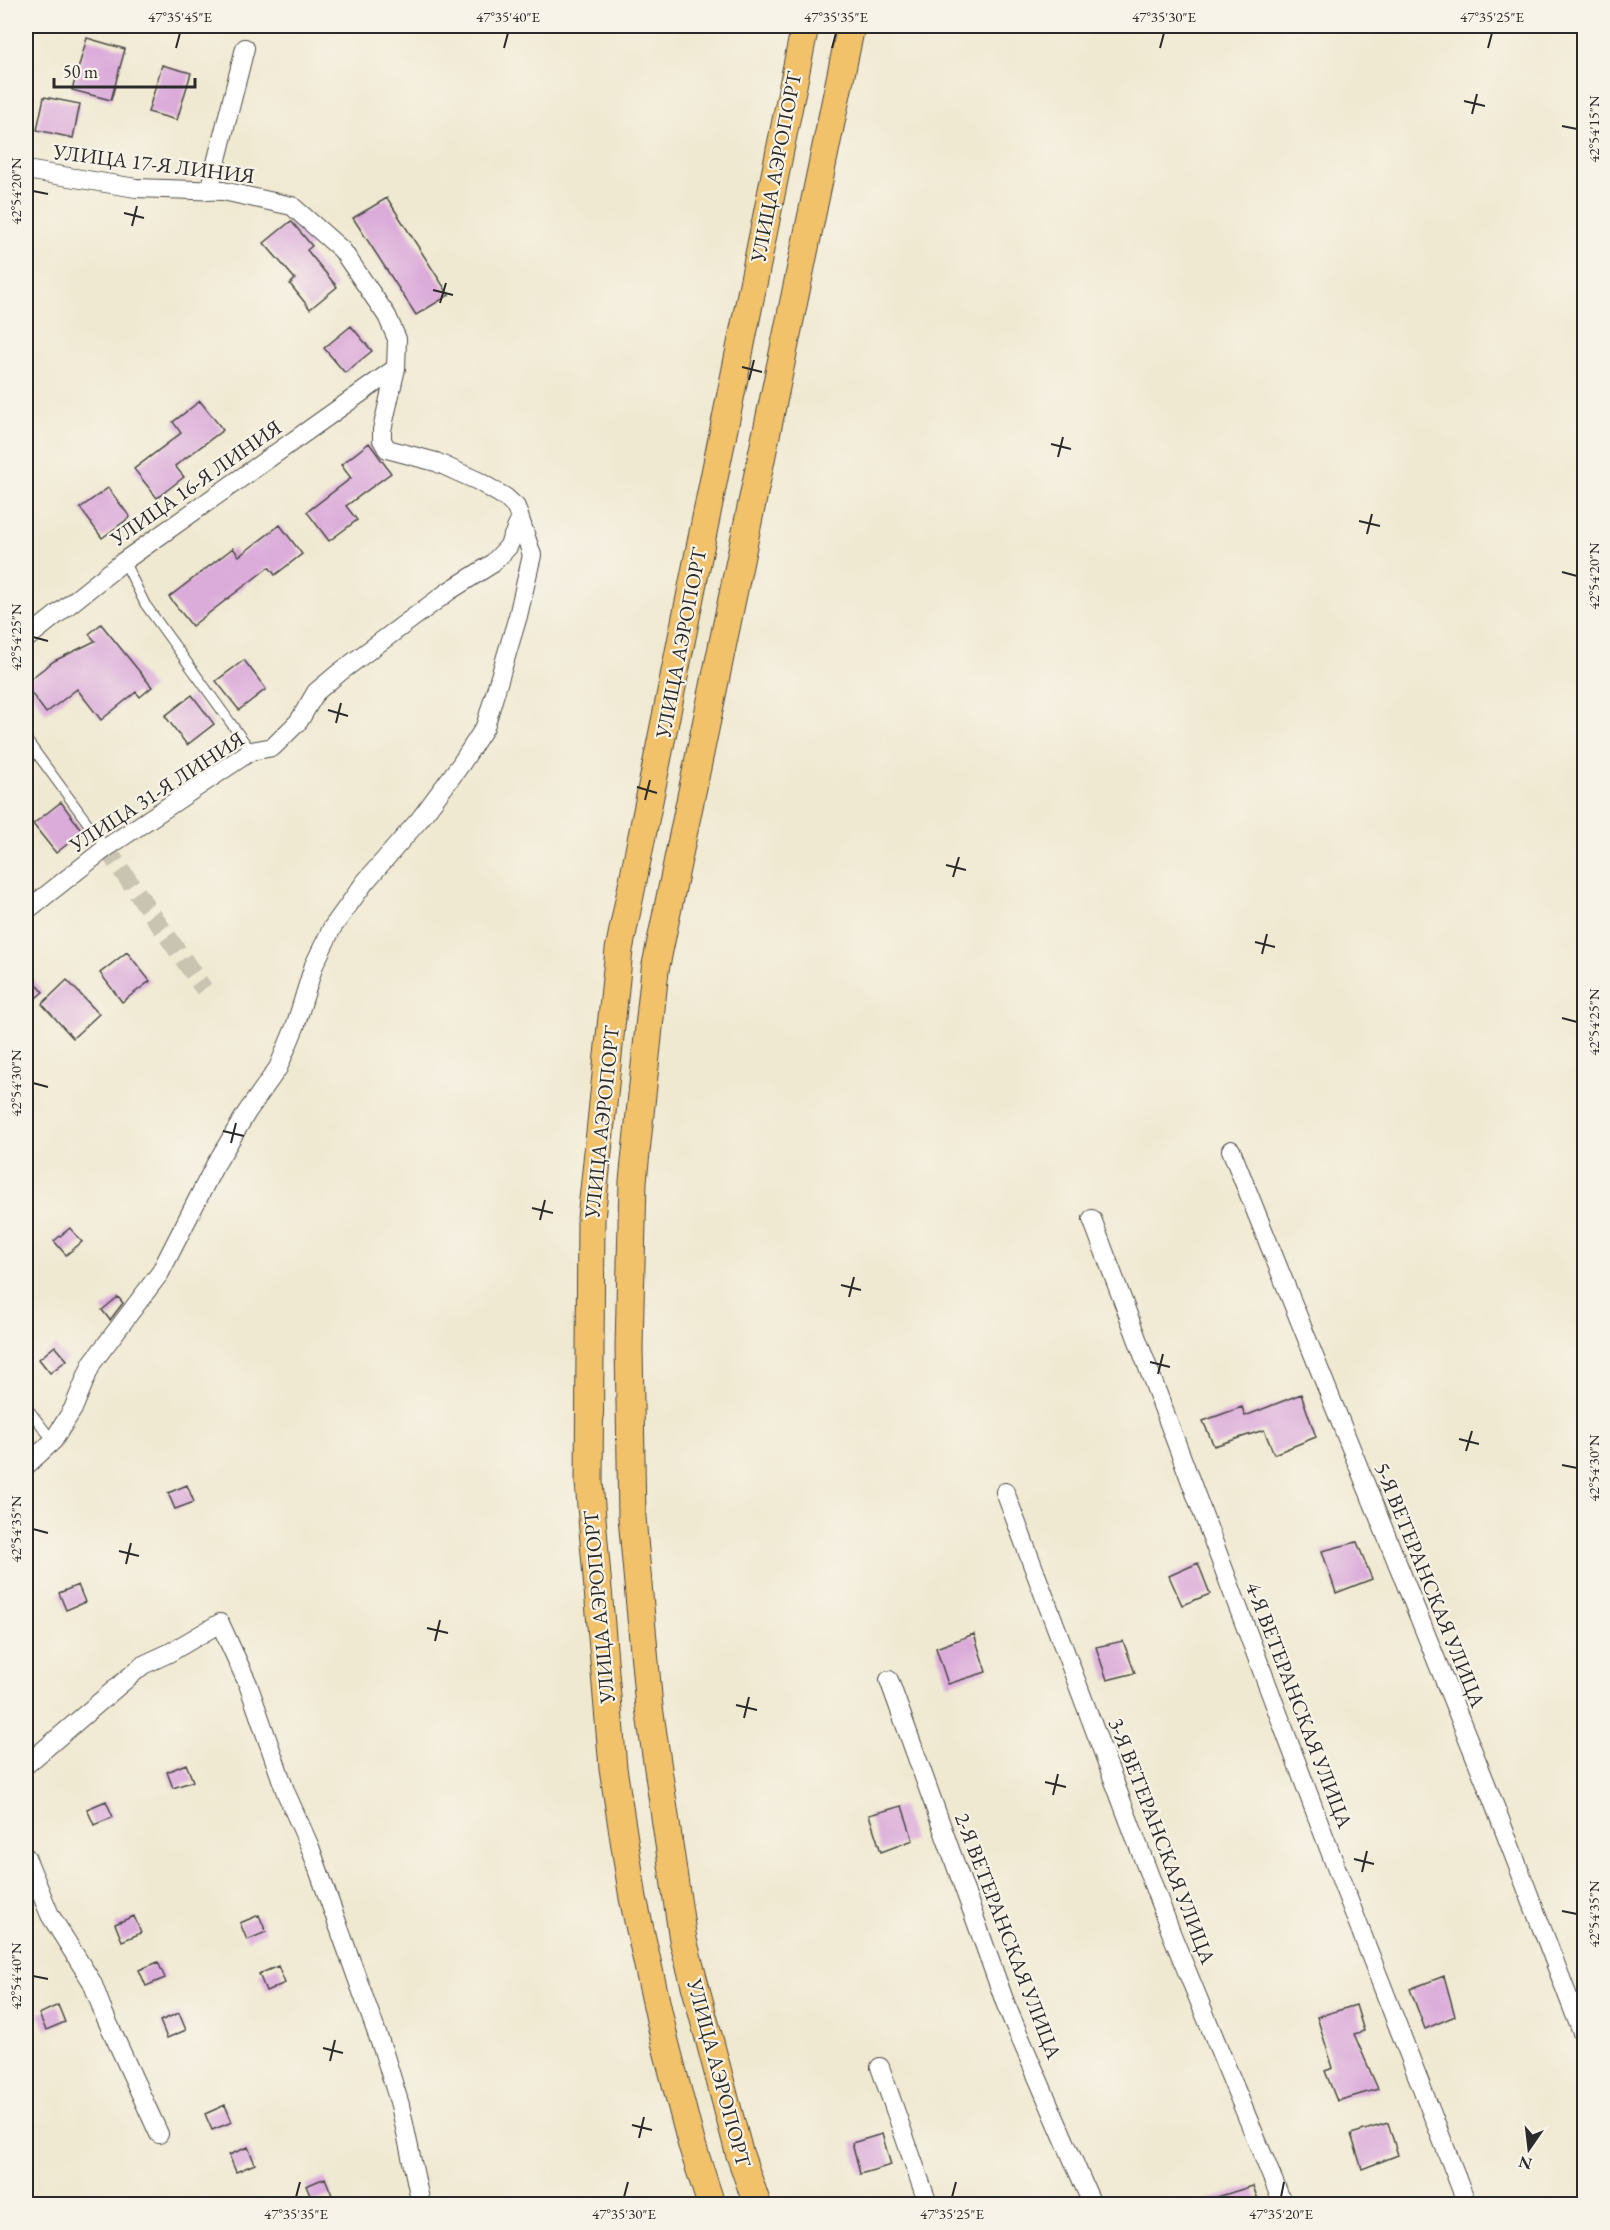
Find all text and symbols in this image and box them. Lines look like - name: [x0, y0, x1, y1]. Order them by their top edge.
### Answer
- text: 47°35'45"E: [148, 7, 213, 26]
- text: 47°35'40"E: [476, 7, 541, 26]
- text: 47°35'35"E: [804, 7, 869, 26]
- text: 47°35'30"E: [1132, 7, 1197, 26]
- text: 47°35'25"E: [1460, 7, 1525, 26]
- scale bar: [54, 51, 195, 89]
- text: 50 m: [63, 60, 98, 83]
- street label: УЛИЦА АЭРОПОРТ: [744, 68, 807, 266]
- text: 42°54'15"N: [1584, 95, 1603, 163]
- street label: УЛИЦА 17-Я ЛИНИЯ: [51, 138, 256, 189]
- text: 42°54'20"N: [6, 157, 25, 225]
- street label: УЛИЦА 16-Я ЛИНИЯ: [104, 413, 286, 552]
- text: 42°54'20"N: [1584, 542, 1603, 610]
- street label: УЛИЦА АЭРОПОРТ: [649, 544, 712, 742]
- text: 42°54'25"N: [6, 603, 25, 671]
- street label: УЛИЦА 31-Я ЛИНИЯ: [64, 725, 249, 859]
- text: 42°54'25"N: [1584, 988, 1603, 1056]
- street label: УЛИЦА АЭРОПОРТ: [578, 1023, 625, 1221]
- text: 42°54'30"N: [6, 1049, 25, 1117]
- text: 42°54'30"N: [1584, 1434, 1603, 1502]
- street label: 5-Я ВЕТЕРАНСКАЯ УЛИЦА: [1369, 1458, 1492, 1712]
- text: 42°54'35"N: [6, 1495, 25, 1563]
- street label: УЛИЦА АЭРОПОРТ: [577, 1508, 620, 1706]
- street label: 4-Я ВЕТЕРАНСКАЯ УЛИЦА: [1240, 1578, 1359, 1832]
- street label: 3-Я ВЕТЕРАНСКАЯ УЛИЦА: [1103, 1714, 1222, 1968]
- street label: 2-Я ВЕТЕРАНСКАЯ УЛИЦА: [949, 1809, 1068, 2063]
- text: 42°54'35"N: [1584, 1880, 1603, 1948]
- text: 42°54'40"N: [6, 1942, 25, 2010]
- street label: УЛИЦА АЭРОПОРТ: [681, 1975, 758, 2171]
- north arrow: [1499, 2119, 1559, 2179]
- text: N: [1517, 2151, 1534, 2175]
- text: 47°35'35"E: [264, 2204, 329, 2223]
- text: 47°35'30"E: [592, 2204, 657, 2223]
- text: 47°35'25"E: [920, 2204, 985, 2223]
- text: 47°35'20"E: [1249, 2204, 1314, 2223]

